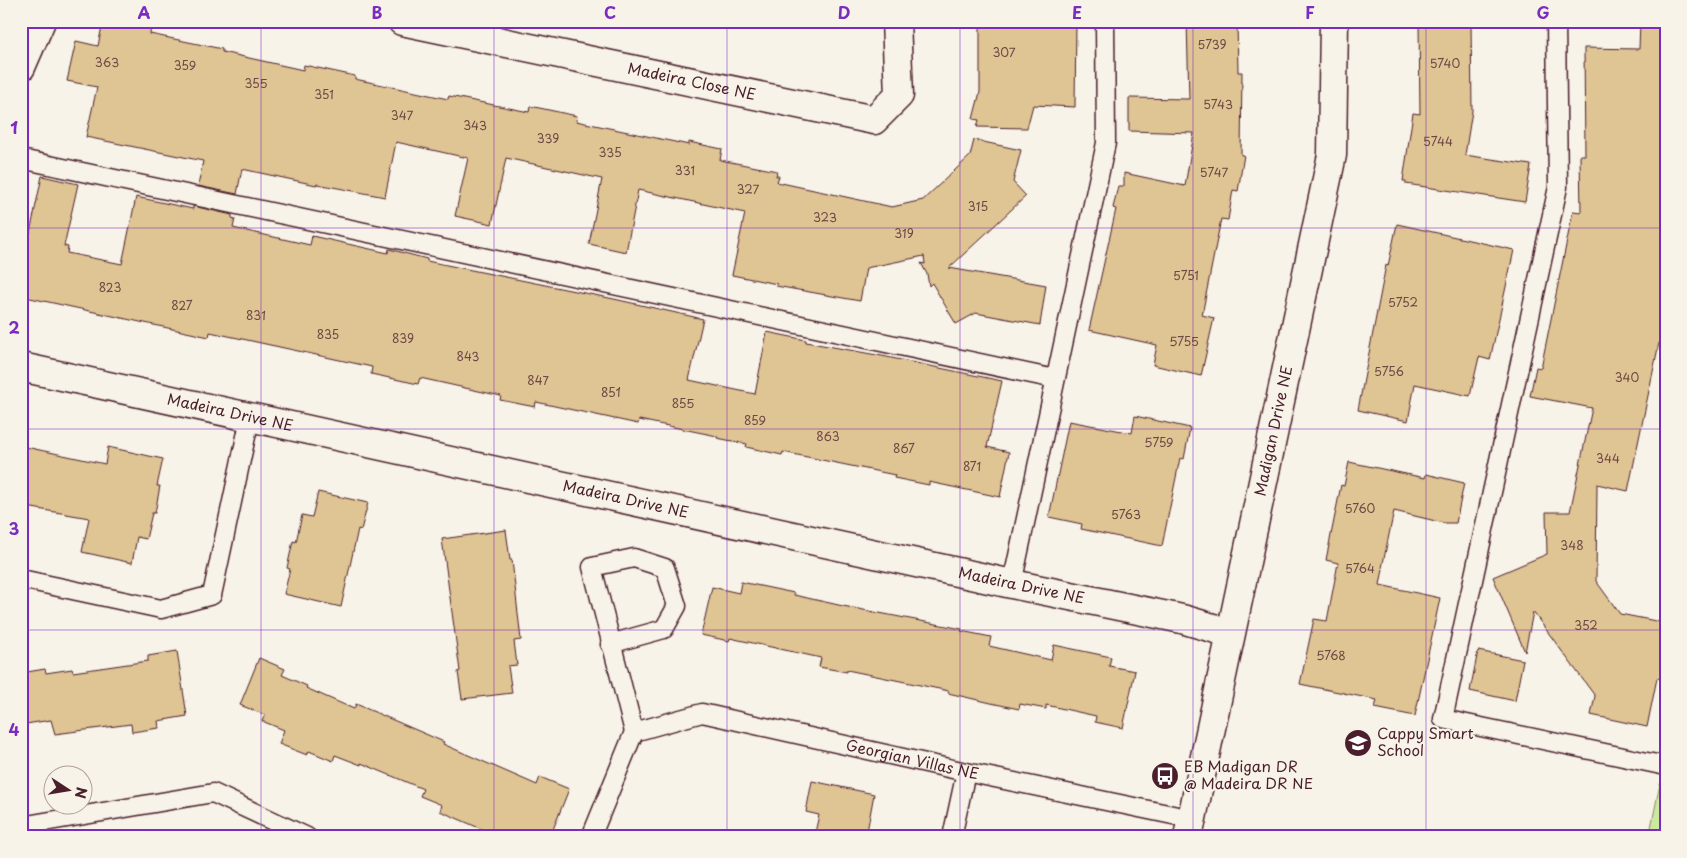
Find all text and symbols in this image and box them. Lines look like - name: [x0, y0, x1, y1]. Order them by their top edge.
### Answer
- text: A: [138, 0, 151, 24]
- text: B: [372, 0, 383, 24]
- text: C: [604, 0, 616, 24]
- text: D: [838, 0, 850, 24]
- text: E: [1072, 0, 1082, 24]
- text: F: [1305, 0, 1315, 24]
- text: G: [1536, 0, 1550, 24]
- house number: 5739: [1198, 35, 1226, 53]
- house number: 307: [992, 43, 1016, 61]
- house number: 363: [95, 53, 119, 71]
- house number: 5740: [1430, 54, 1461, 72]
- house number: 359: [174, 56, 196, 74]
- street label: Madeira Close NE: [626, 56, 758, 105]
- house number: 355: [244, 74, 268, 92]
- house number: 351: [314, 85, 334, 103]
- house number: 5743: [1203, 95, 1233, 113]
- house number: 347: [391, 106, 413, 124]
- text: 1: [10, 115, 18, 139]
- house number: 343: [463, 116, 487, 134]
- house number: 339: [537, 129, 559, 147]
- house number: 5744: [1423, 132, 1453, 150]
- house number: 335: [598, 143, 622, 161]
- house number: 331: [675, 161, 695, 179]
- house number: 5747: [1200, 163, 1228, 181]
- house number: 327: [737, 180, 760, 198]
- house number: 315: [968, 197, 988, 215]
- house number: 323: [813, 208, 837, 226]
- house number: 319: [894, 224, 914, 242]
- house number: 5751: [1173, 266, 1199, 284]
- house number: 823: [99, 278, 121, 296]
- house number: 5752: [1388, 293, 1418, 311]
- house number: 827: [171, 296, 193, 314]
- house number: 831: [246, 306, 266, 324]
- text: 2: [8, 315, 20, 339]
- house number: 835: [317, 325, 339, 343]
- house number: 839: [392, 329, 414, 347]
- house number: 5755: [1169, 332, 1199, 350]
- house number: 843: [456, 347, 480, 365]
- house number: 5756: [1374, 362, 1404, 380]
- street label: Madigan Drive NE: [1247, 363, 1297, 498]
- house number: 340: [1615, 368, 1640, 386]
- house number: 847: [527, 371, 549, 389]
- house number: 851: [601, 383, 621, 401]
- street label: Madeira Drive NE: [165, 386, 296, 436]
- house number: 855: [672, 394, 694, 412]
- house number: 859: [744, 411, 766, 429]
- house number: 863: [816, 427, 840, 445]
- house number: 5759: [1144, 433, 1174, 451]
- house number: 867: [893, 439, 915, 457]
- house number: 344: [1596, 449, 1620, 467]
- house number: 871: [963, 457, 981, 475]
- street label: Madeira Drive NE: [561, 473, 691, 523]
- house number: 5760: [1345, 499, 1376, 517]
- house number: 5763: [1111, 505, 1141, 523]
- text: 3: [9, 516, 19, 540]
- house number: 348: [1560, 536, 1584, 554]
- house number: 5764: [1345, 559, 1375, 577]
- street label: Madeira Drive NE: [956, 560, 1087, 609]
- house number: 352: [1574, 616, 1598, 634]
- house number: 5768: [1316, 646, 1346, 664]
- text: 4: [9, 717, 20, 741]
- place label: Cappy Smart School: [1377, 721, 1474, 761]
- school or university icon: Cappy Smart School: [1343, 728, 1373, 758]
- street label: Georgian Villas NE: [844, 733, 981, 784]
- place label: EB Madigan DR @ Madeira DR NE: [1184, 754, 1313, 794]
- bus stop icon: EB Madigan DR @ Madeira DR NE: [1150, 761, 1180, 791]
- north arrow: [42, 766, 92, 816]
- text: N: [70, 785, 93, 800]

